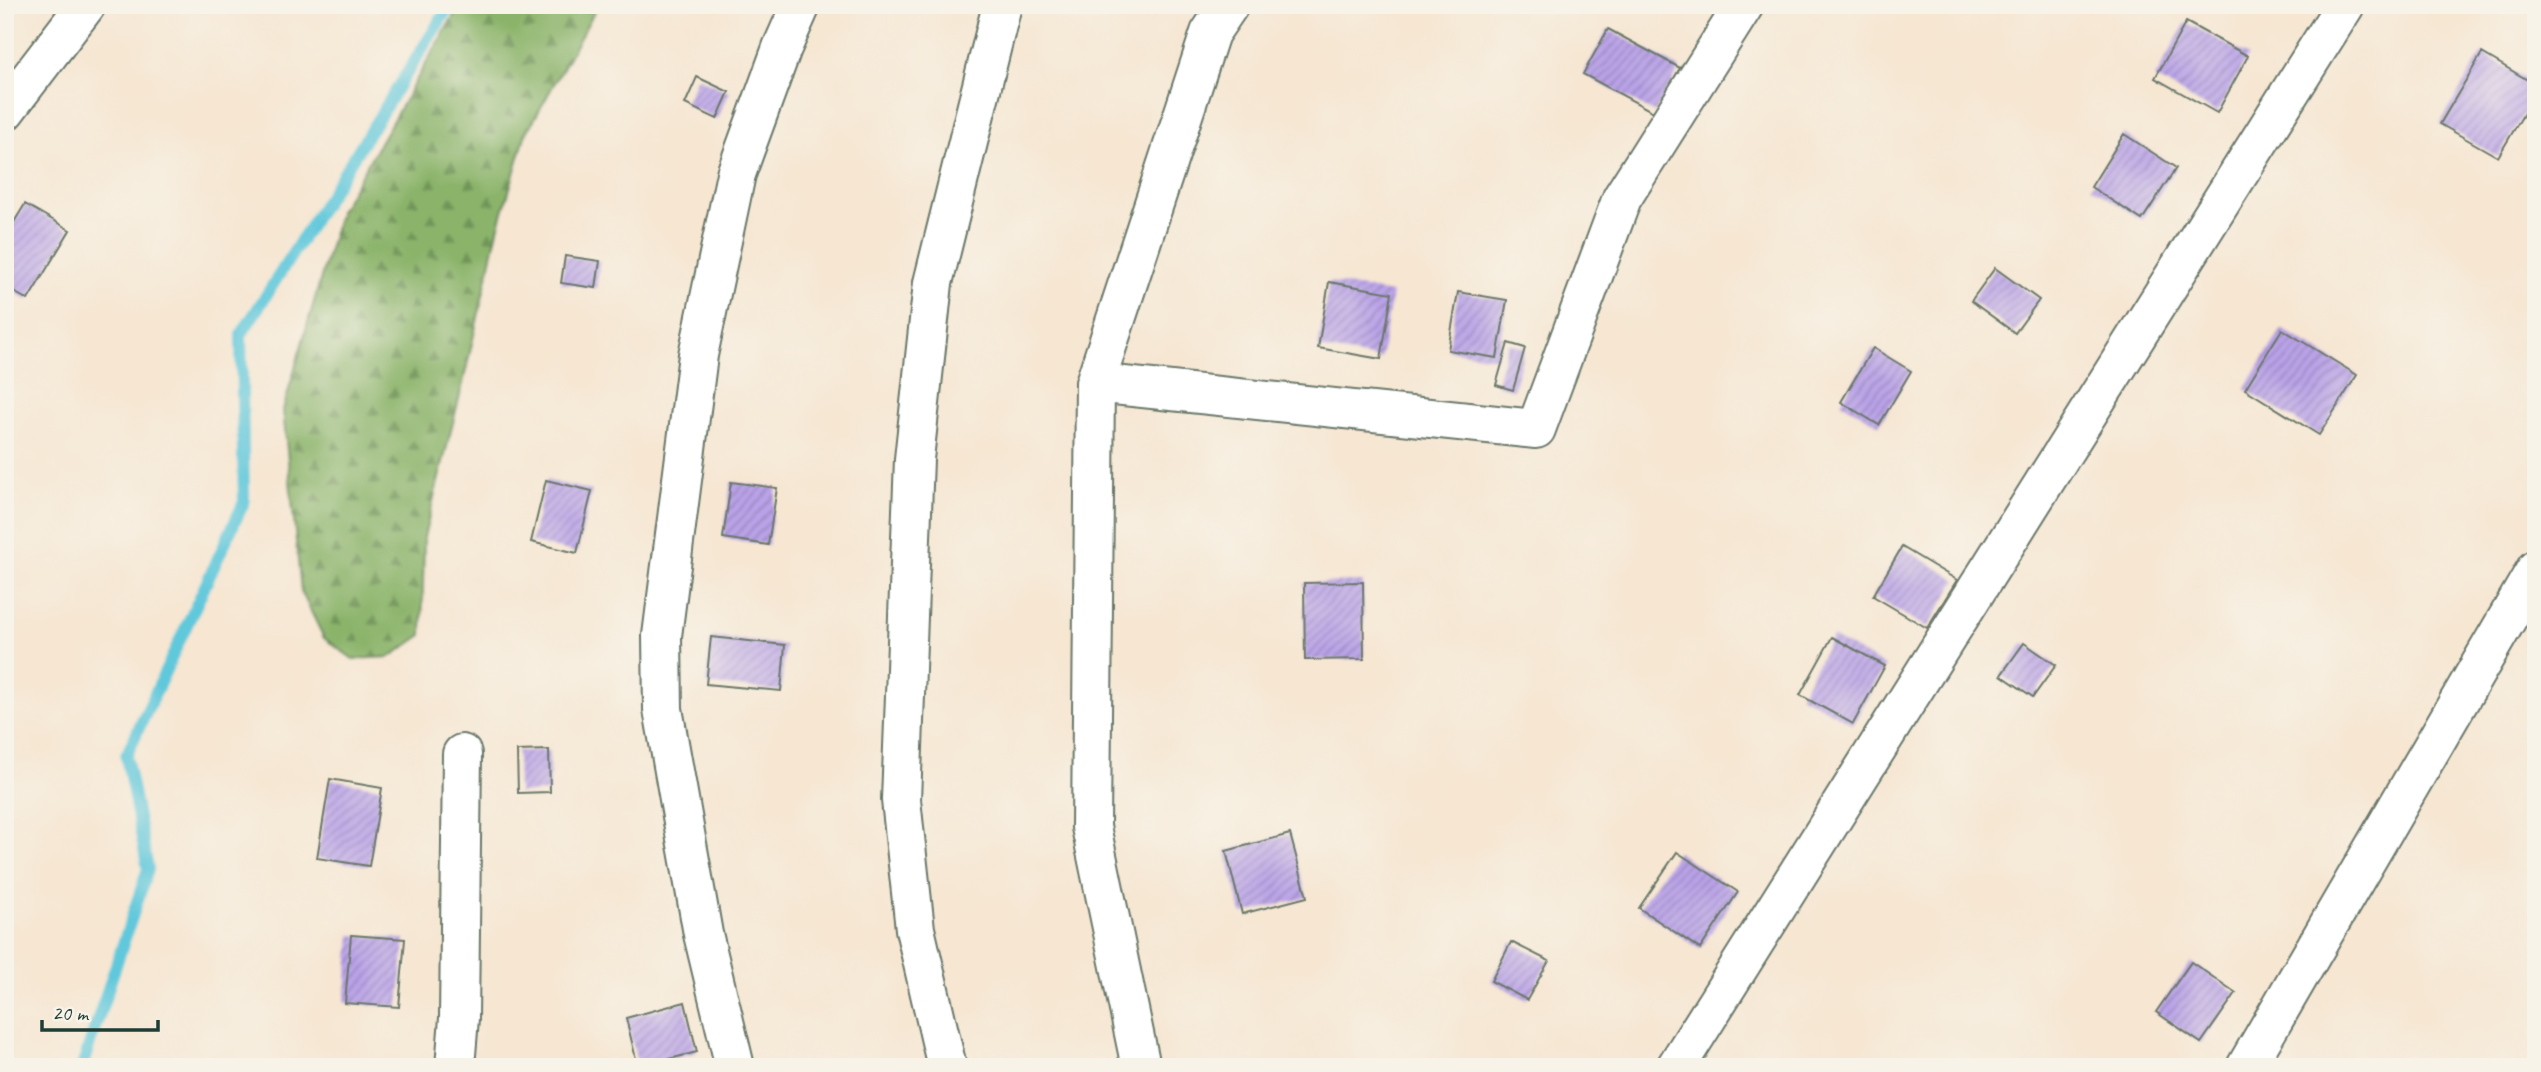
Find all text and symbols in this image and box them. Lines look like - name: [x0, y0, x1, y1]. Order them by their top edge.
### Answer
- scale bar: [42, 988, 158, 1032]
- text: 20 m: [52, 1000, 90, 1026]

